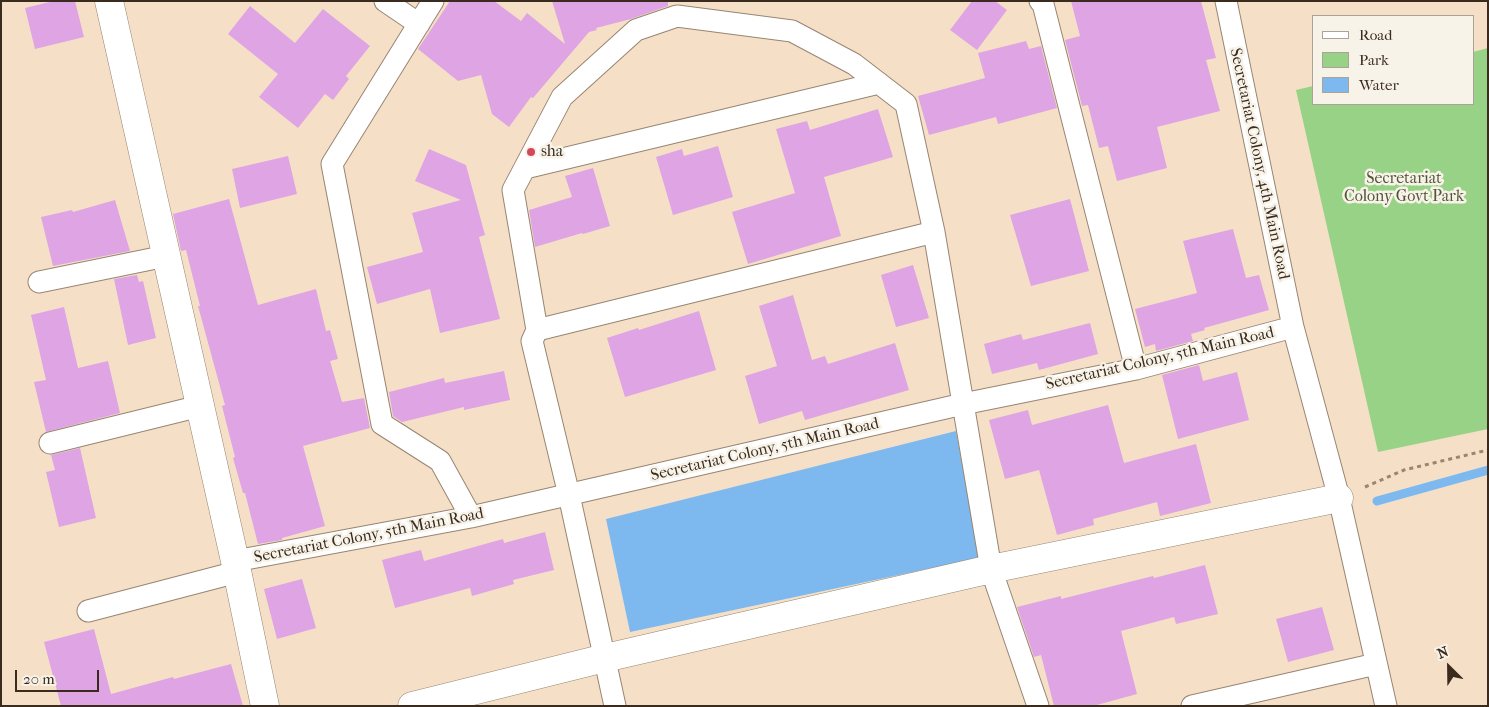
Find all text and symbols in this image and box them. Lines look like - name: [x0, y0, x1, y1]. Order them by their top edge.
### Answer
- legend: [1312, 15, 1474, 105]
- text: Road: [1359, 26, 1392, 44]
- street label: Secretariat Colony, 4th Main Road: [1225, 47, 1293, 281]
- text: Park: [1359, 51, 1389, 69]
- text: Water: [1359, 76, 1399, 94]
- place label: sha: [541, 142, 563, 162]
- marker: sha: [525, 146, 537, 158]
- park label: Secretariat Colony Govt Park: [1344, 169, 1464, 207]
- street label: Secretariat Colony, 5th Main Road: [1044, 323, 1276, 395]
- street label: Secretariat Colony, 5th Main Road: [649, 414, 881, 486]
- street label: Secretariat Colony, 5th Main Road: [253, 504, 485, 568]
- north arrow: [1424, 642, 1474, 692]
- text: N: [1435, 643, 1451, 663]
- scale bar: [18, 660, 101, 692]
- text: 20 m: [23, 670, 55, 688]

